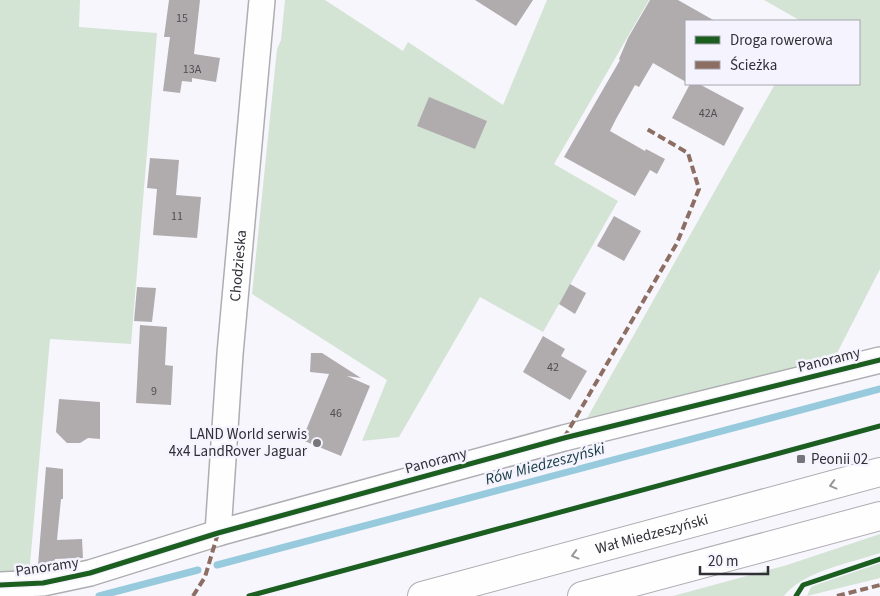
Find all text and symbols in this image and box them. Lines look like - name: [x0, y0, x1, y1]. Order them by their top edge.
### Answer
- house number: 15: [176, 10, 188, 27]
- legend: [685, 20, 860, 85]
- text: Droga rowerowa: [730, 30, 833, 51]
- text: Ścieżka: [730, 55, 777, 76]
- house number: 13A: [183, 61, 202, 78]
- house number: 42A: [699, 105, 718, 122]
- house number: 11: [171, 208, 183, 225]
- street label: Chodzieska: [224, 229, 252, 303]
- street label: Panoramy: [796, 342, 862, 378]
- house number: 42: [547, 359, 559, 376]
- house number: 9: [151, 383, 157, 400]
- house number: 46: [330, 405, 342, 422]
- place label: LAND World serwis 4x4 LandRover Jaguar: [169, 424, 308, 462]
- marker: LAND World serwis 4x4 LandRover Jaguar: [311, 437, 323, 449]
- water label: Rów Miedzeszyński: [483, 437, 608, 491]
- street label: Panoramy: [403, 443, 469, 479]
- place label: Peonii 02: [811, 449, 868, 470]
- marker: Peonii 02: [795, 453, 807, 465]
- one-way arrow: [829, 479, 837, 490]
- street label: Wał Miedzeszyński: [593, 509, 710, 559]
- scale bar: [700, 544, 768, 576]
- one-way arrow: [571, 549, 579, 559]
- text: 20 m: [708, 551, 738, 572]
- street label: Panoramy: [14, 552, 80, 582]

